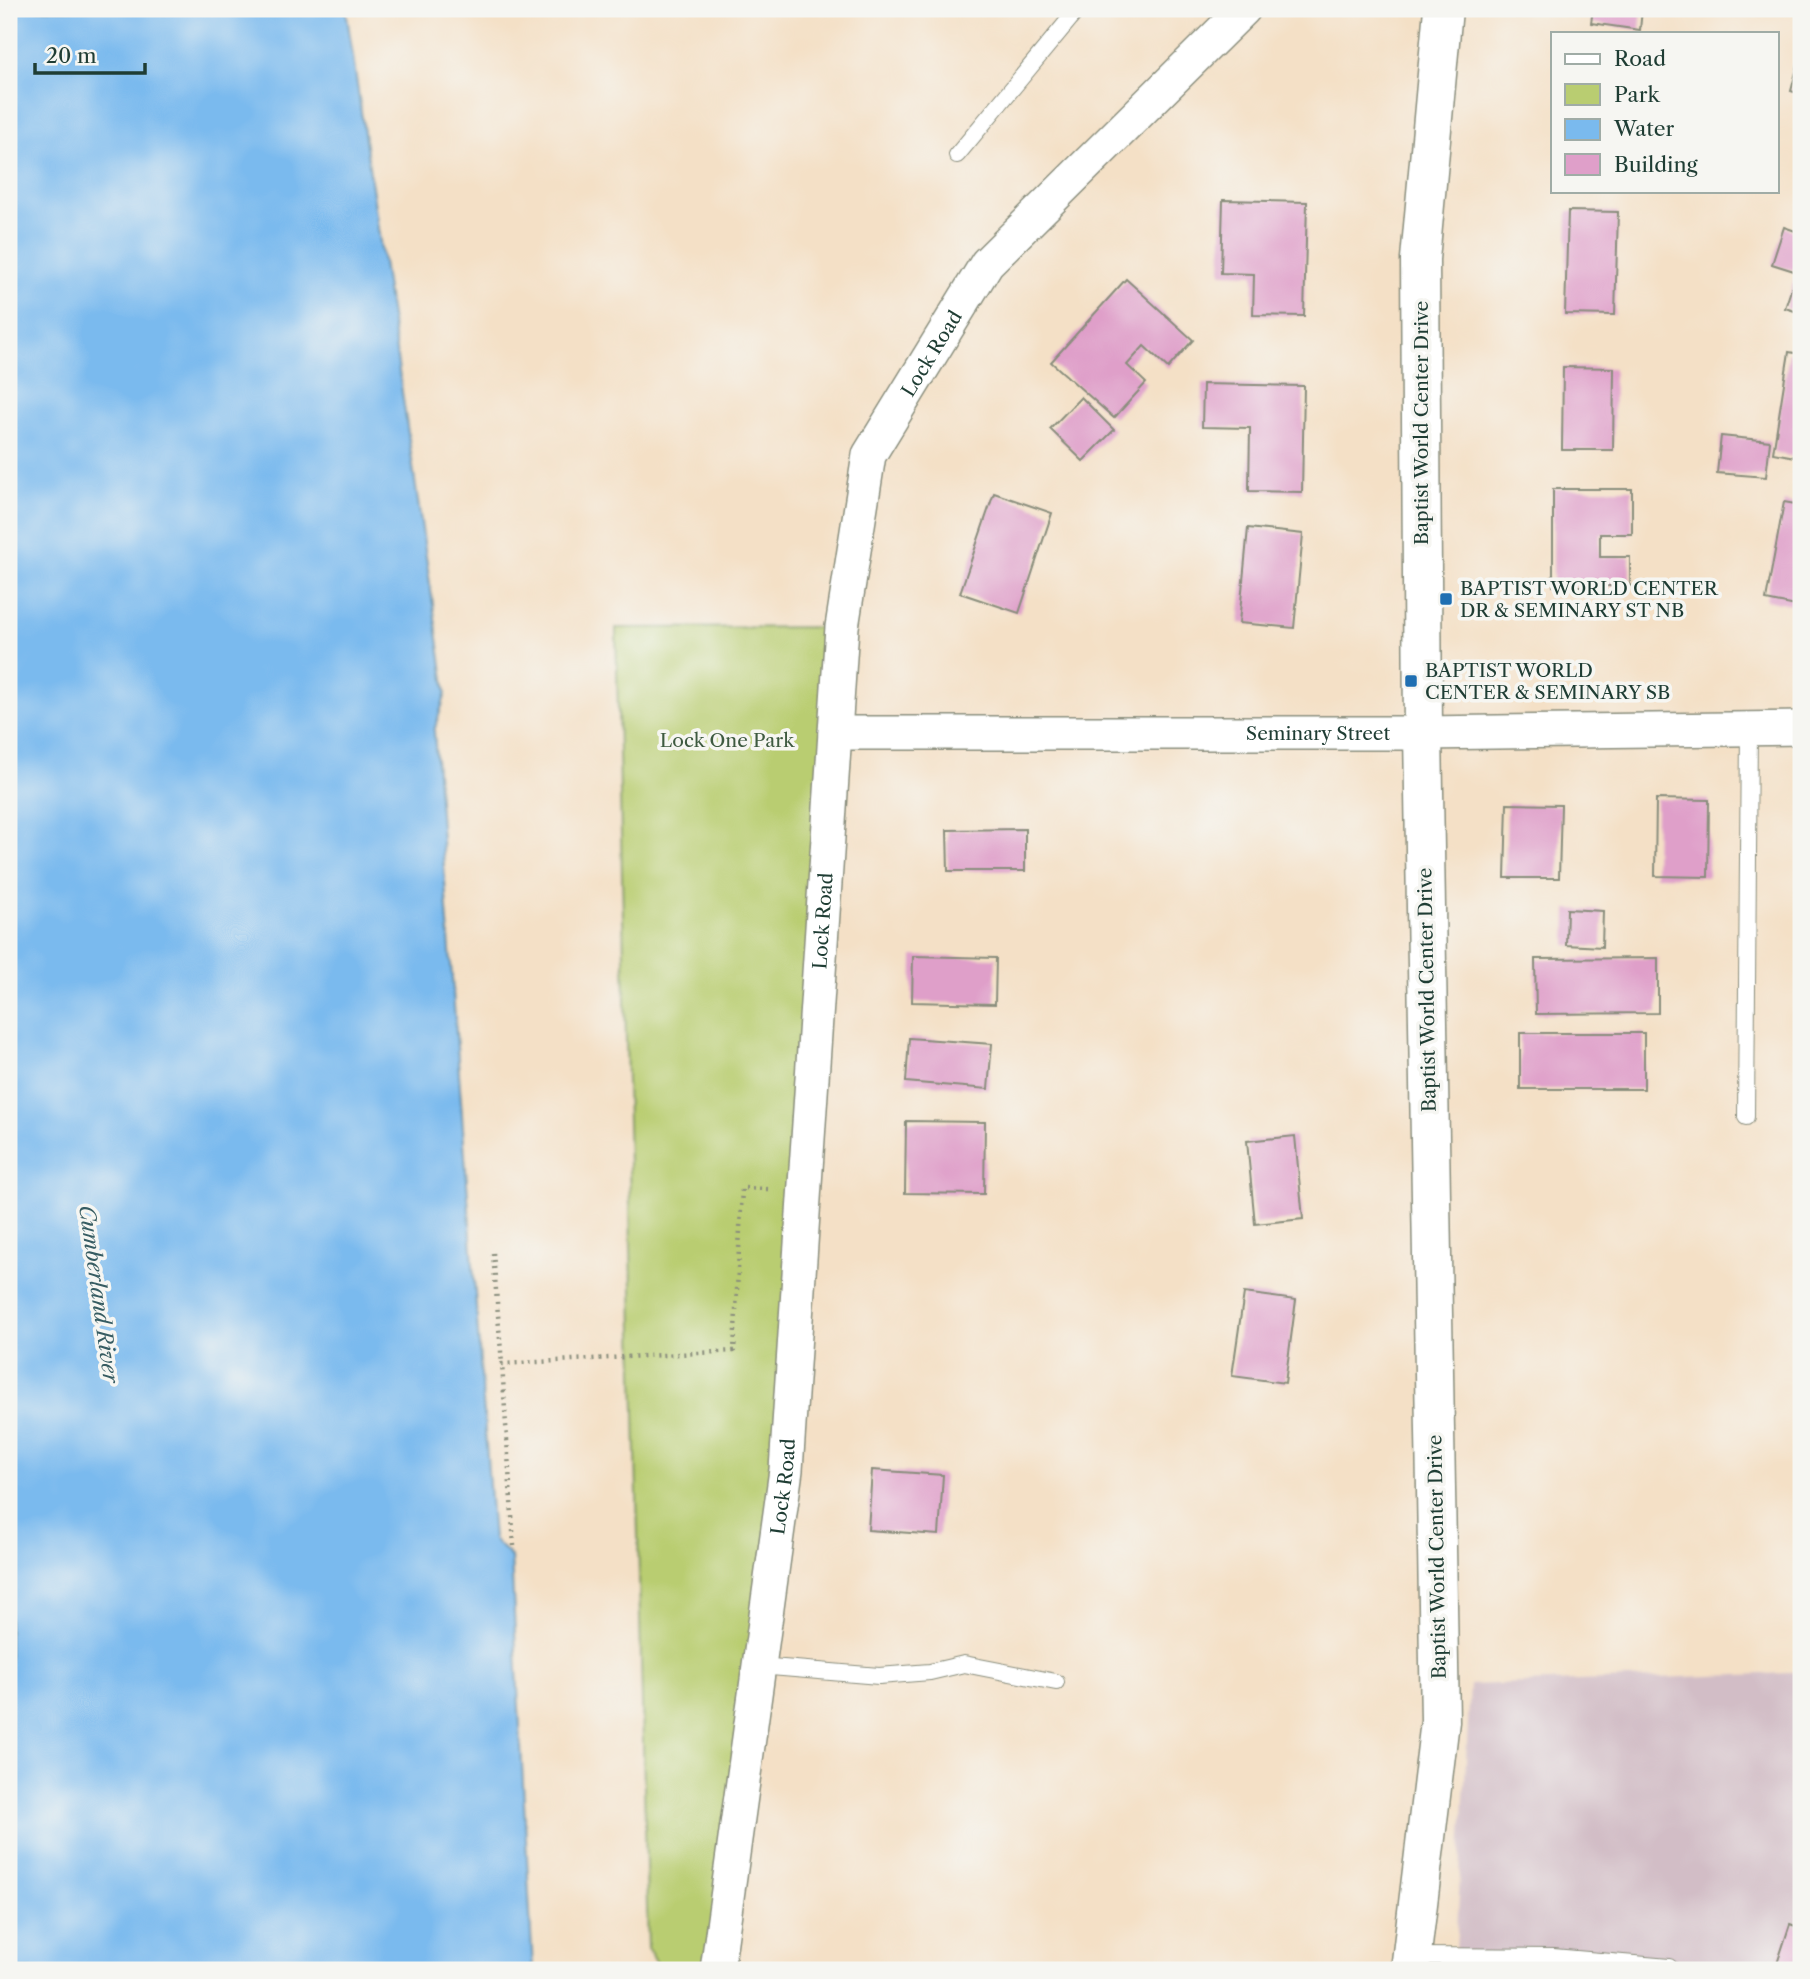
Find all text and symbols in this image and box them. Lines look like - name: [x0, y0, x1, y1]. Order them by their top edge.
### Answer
- scale bar: [35, 32, 145, 76]
- legend: [1551, 32, 1778, 192]
- text: 20 m: [46, 43, 97, 68]
- text: Road: [1614, 46, 1666, 71]
- text: Park: [1614, 82, 1660, 107]
- text: Water: [1613, 116, 1674, 141]
- text: Building: [1614, 152, 1699, 177]
- street label: Baptist World Center Drive: [1410, 301, 1433, 545]
- street label: Lock Road: [896, 306, 967, 401]
- place label: BAPTIST WORLD CENTER DR & SEMINARY ST NB: [1460, 577, 1719, 622]
- marker: BAPTIST WORLD CENTER DR & SEMINARY ST NB: [1438, 591, 1454, 607]
- place label: BAPTIST WORLD CENTER & SEMINARY SB: [1425, 659, 1670, 704]
- marker: BAPTIST WORLD CENTER & SEMINARY SB: [1403, 673, 1419, 689]
- street label: Seminary Street: [1246, 722, 1390, 745]
- park label: Lock One Park: [660, 729, 795, 752]
- street label: Baptist World Center Drive: [1413, 868, 1441, 1112]
- street label: Lock Road: [808, 871, 837, 970]
- water label: Cumberland River: [74, 1203, 124, 1386]
- street label: Baptist World Center Drive: [1423, 1435, 1451, 1679]
- street label: Lock Road: [766, 1437, 800, 1536]

